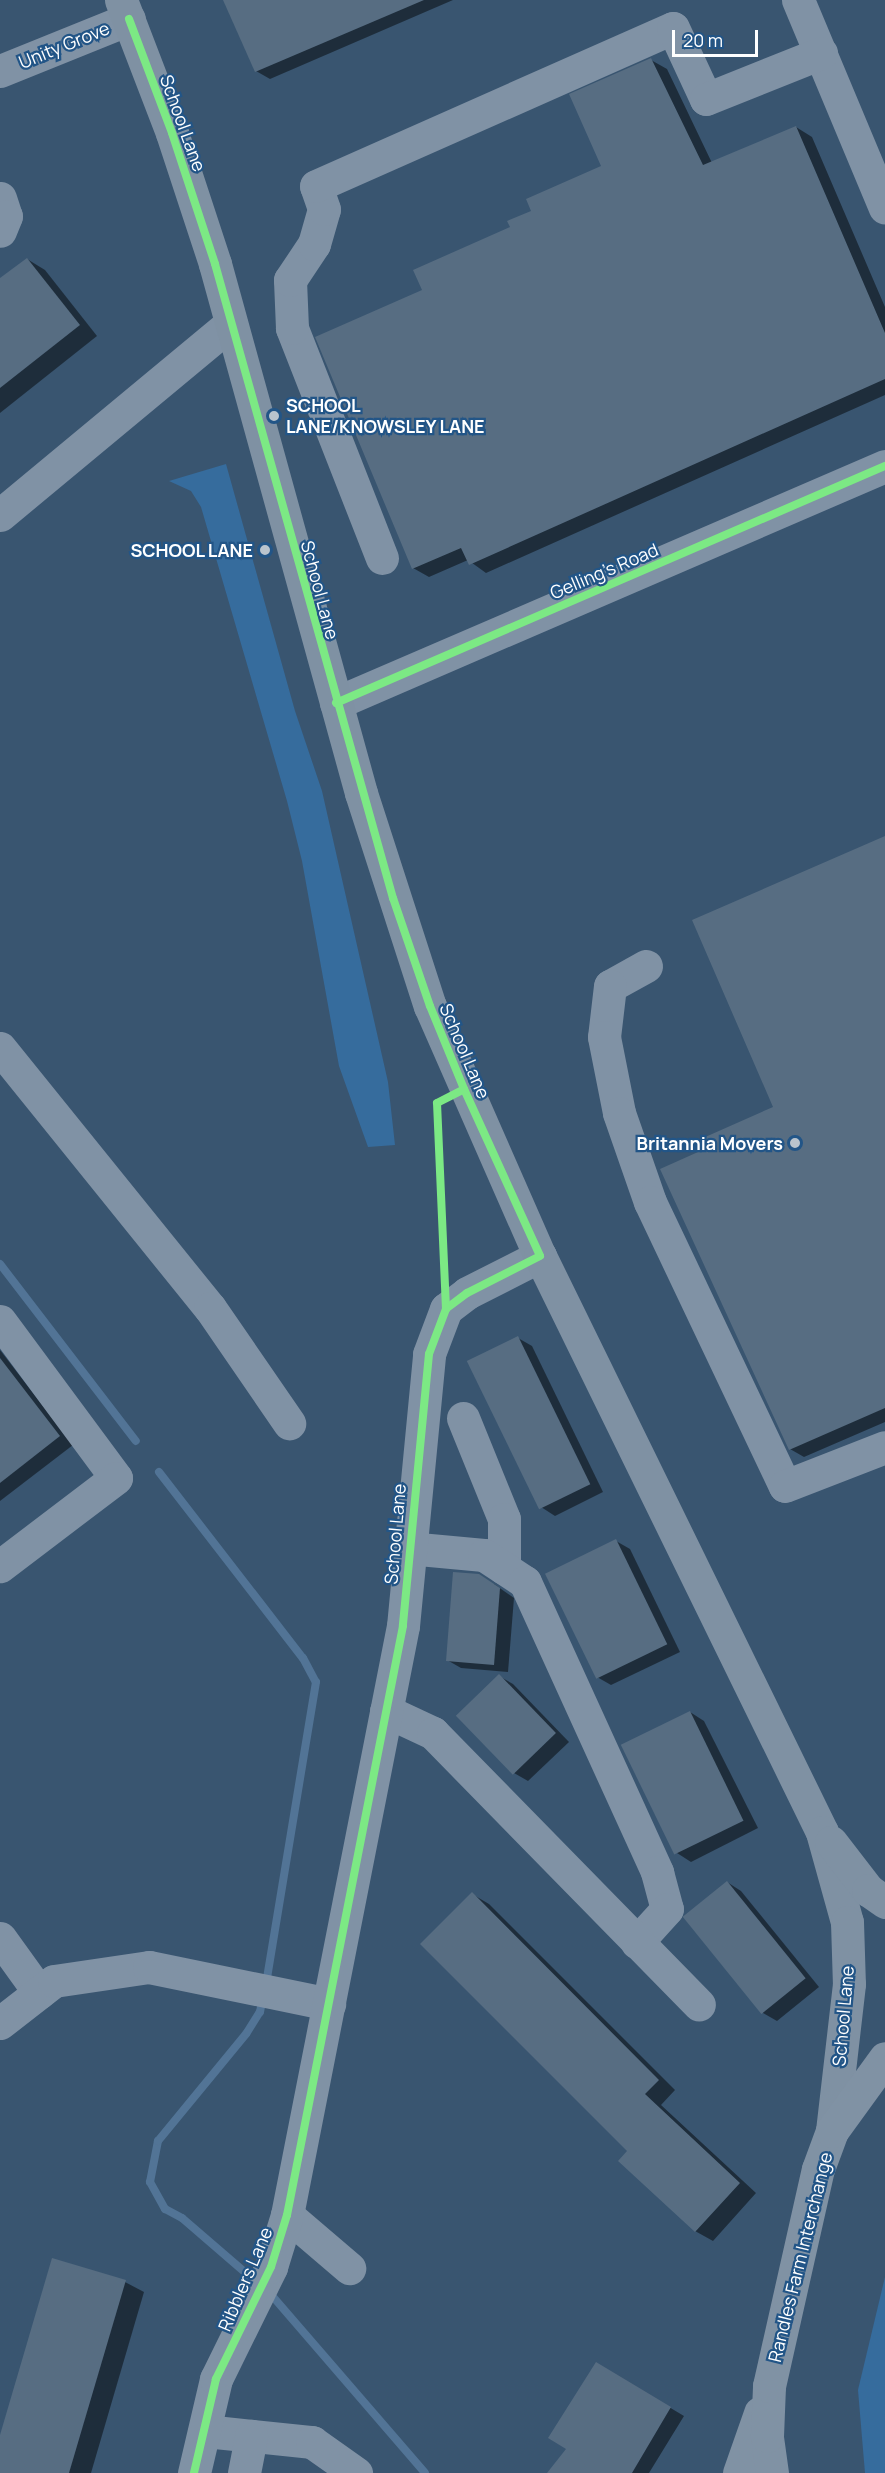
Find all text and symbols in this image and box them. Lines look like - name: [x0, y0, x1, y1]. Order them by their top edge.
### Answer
- street label: Unity Grove: [15, 17, 113, 73]
- scale bar: [675, 18, 760, 56]
- text: 20 m: [683, 28, 723, 52]
- street label: School Lane: [156, 72, 210, 174]
- place label: SCHOOL LANE/KNOWSLEY LANE: [286, 395, 485, 438]
- marker: SCHOOL LANE/KNOWSLEY LANE: [267, 409, 281, 423]
- street label: School Lane: [296, 538, 344, 642]
- place label: SCHOOL LANE: [130, 539, 253, 561]
- street label: Gelling's Road: [547, 539, 661, 603]
- marker: SCHOOL LANE: [258, 543, 272, 557]
- street label: School Lane: [435, 1000, 495, 1102]
- place label: Britannia Movers: [637, 1132, 783, 1154]
- marker: Britannia Movers: [788, 1136, 802, 1150]
- street label: School Lane: [380, 1483, 410, 1585]
- street label: School Lane: [828, 1965, 858, 2067]
- street label: Randles Farm Interchange: [763, 2150, 837, 2364]
- street label: Ribblers Lane: [213, 2224, 277, 2334]

